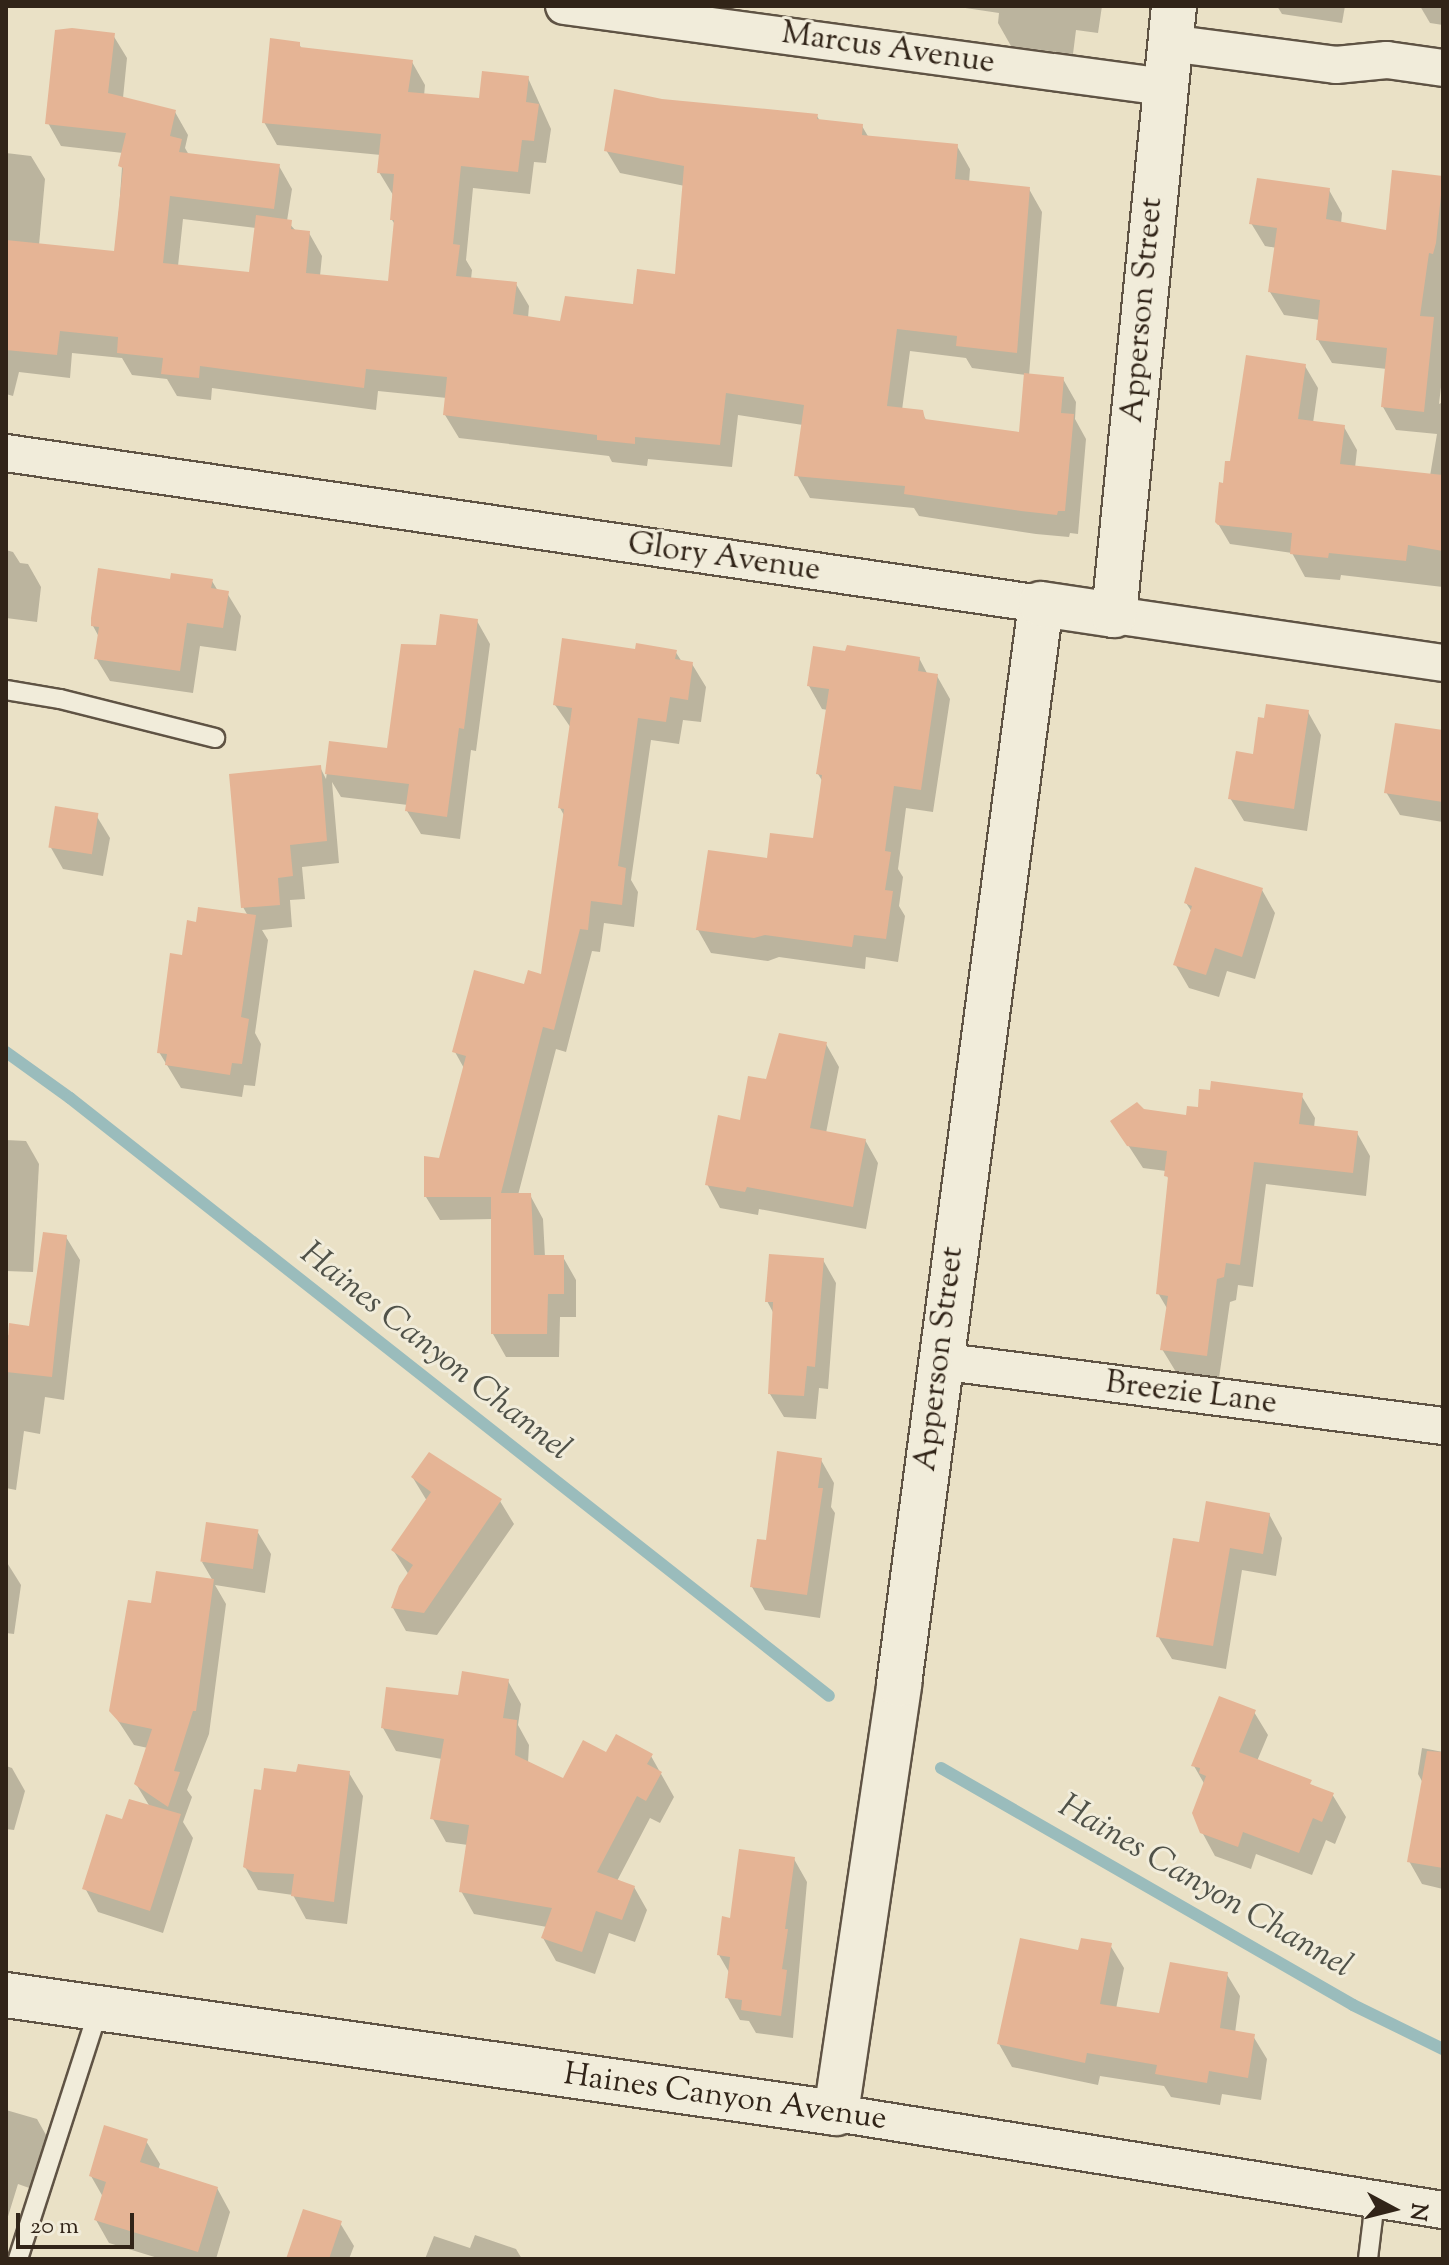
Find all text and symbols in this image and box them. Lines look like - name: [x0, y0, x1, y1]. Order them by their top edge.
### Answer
- street label: Marcus Avenue: [779, 15, 997, 83]
- street label: Apperson Street: [1114, 196, 1172, 424]
- street label: Glory Avenue: [625, 525, 823, 591]
- water label: Haines Canyon Channel: [292, 1234, 578, 1470]
- street label: Apperson Street: [907, 1244, 973, 1474]
- street label: Breezie Lane: [1103, 1364, 1279, 1424]
- water label: Haines Canyon Channel: [1051, 1786, 1359, 1988]
- street label: Haines Canyon Avenue: [561, 2056, 889, 2140]
- north arrow: [1353, 2169, 1433, 2249]
- scale bar: [20, 2197, 138, 2247]
- text: N: [1400, 2201, 1434, 2223]
- text: 20 m: [30, 2210, 79, 2244]

